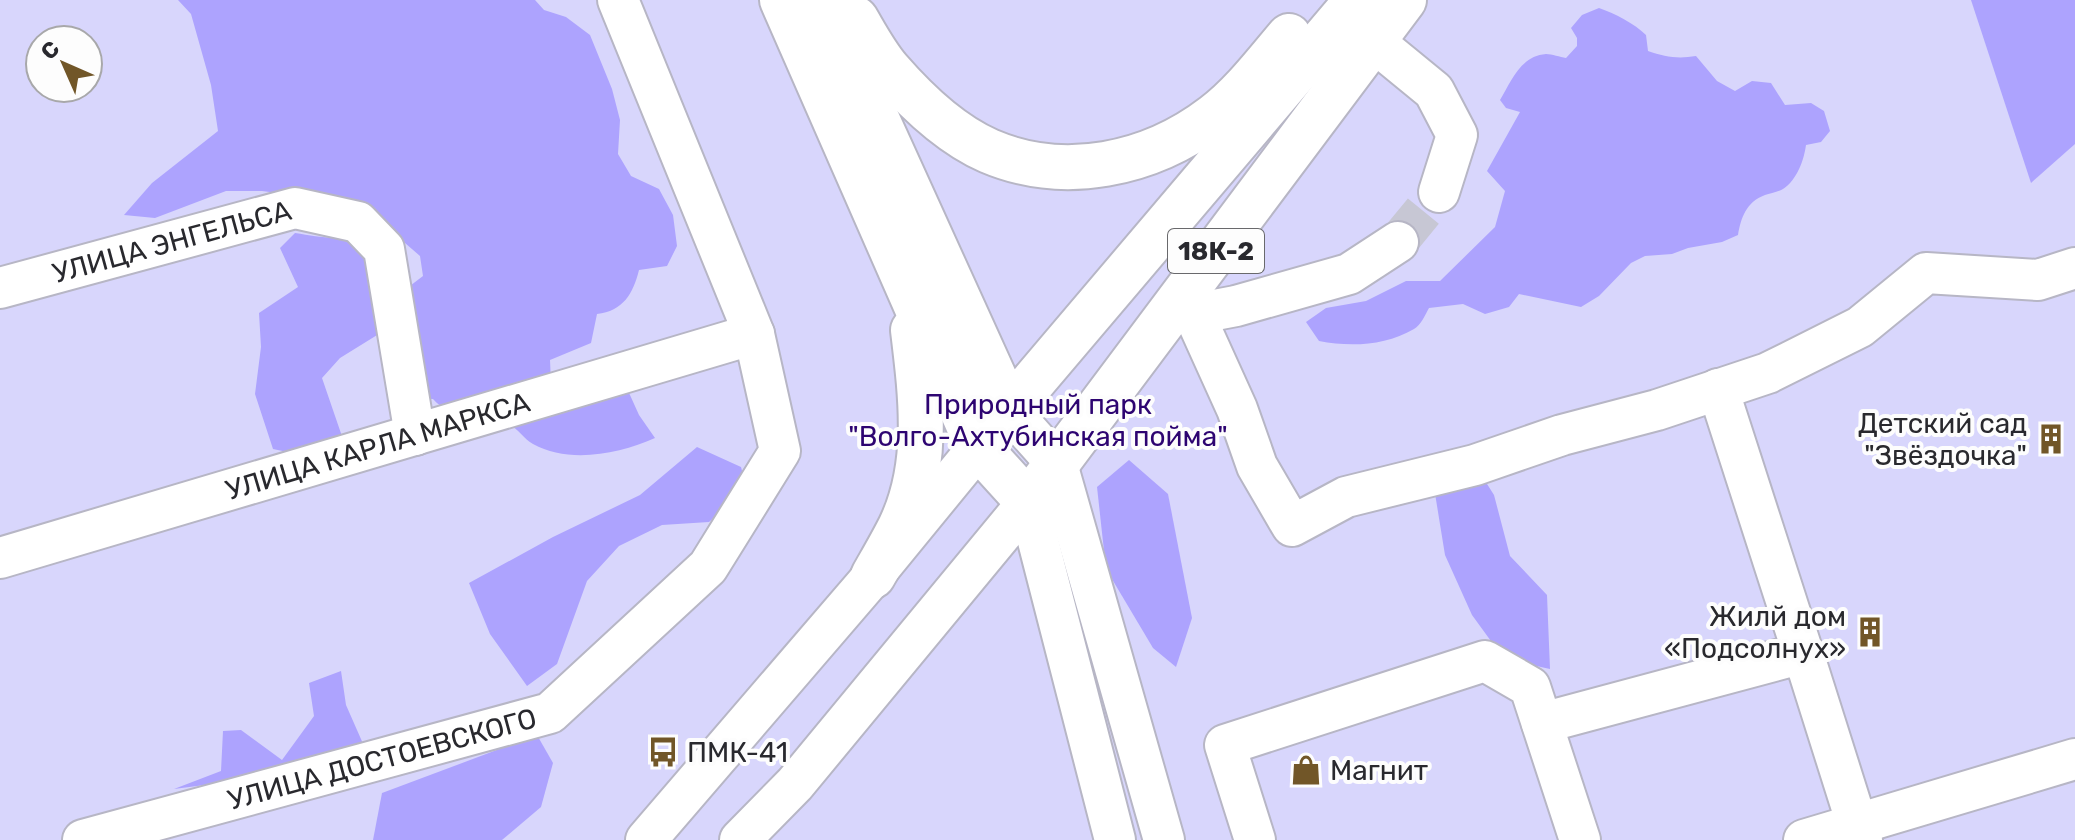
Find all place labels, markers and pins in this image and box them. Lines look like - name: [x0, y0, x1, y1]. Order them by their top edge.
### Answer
- place label: Детский сад "Звёздочка": [1858, 407, 2027, 472]
- building icon: Детский сад "Звёздочка": [2034, 422, 2068, 456]
- place label: Жилй дом «Подсолнух»: [1664, 600, 1846, 665]
- building icon: Жилй дом «Подсолнух»: [1853, 615, 1887, 649]
- bus stop icon: ПМК-41: [646, 735, 680, 769]
- place label: ПМК-41: [687, 736, 788, 769]
- shop icon: Магнит: [1289, 753, 1323, 787]
- place label: Магнит: [1330, 754, 1428, 787]

